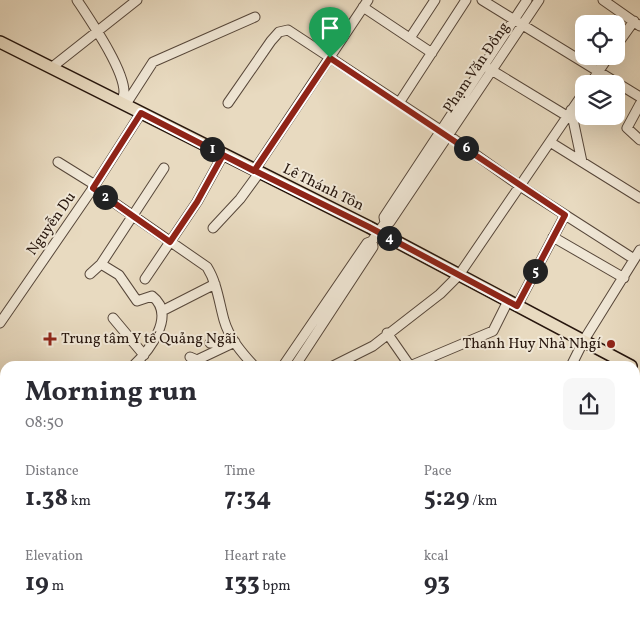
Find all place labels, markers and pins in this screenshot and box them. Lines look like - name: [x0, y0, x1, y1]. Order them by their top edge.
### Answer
- pin: [309, 7, 351, 58]
- pin: 1: [200, 136, 224, 162]
- pin: 6: [454, 136, 478, 160]
- pin: 2: [92, 184, 118, 210]
- pin: 4: [376, 226, 402, 250]
- pin: 5: [522, 258, 548, 284]
- place label: Trung tâm Y tế Quảng Ngãi: [61, 329, 237, 350]
- marker: Trung tâm Y tế Quảng Ngãi: [43, 332, 57, 346]
- place label: Thanh Huy Nhà Nhgí: [462, 334, 601, 355]
- marker: Thanh Huy Nhà Nhgí: [605, 338, 617, 350]

